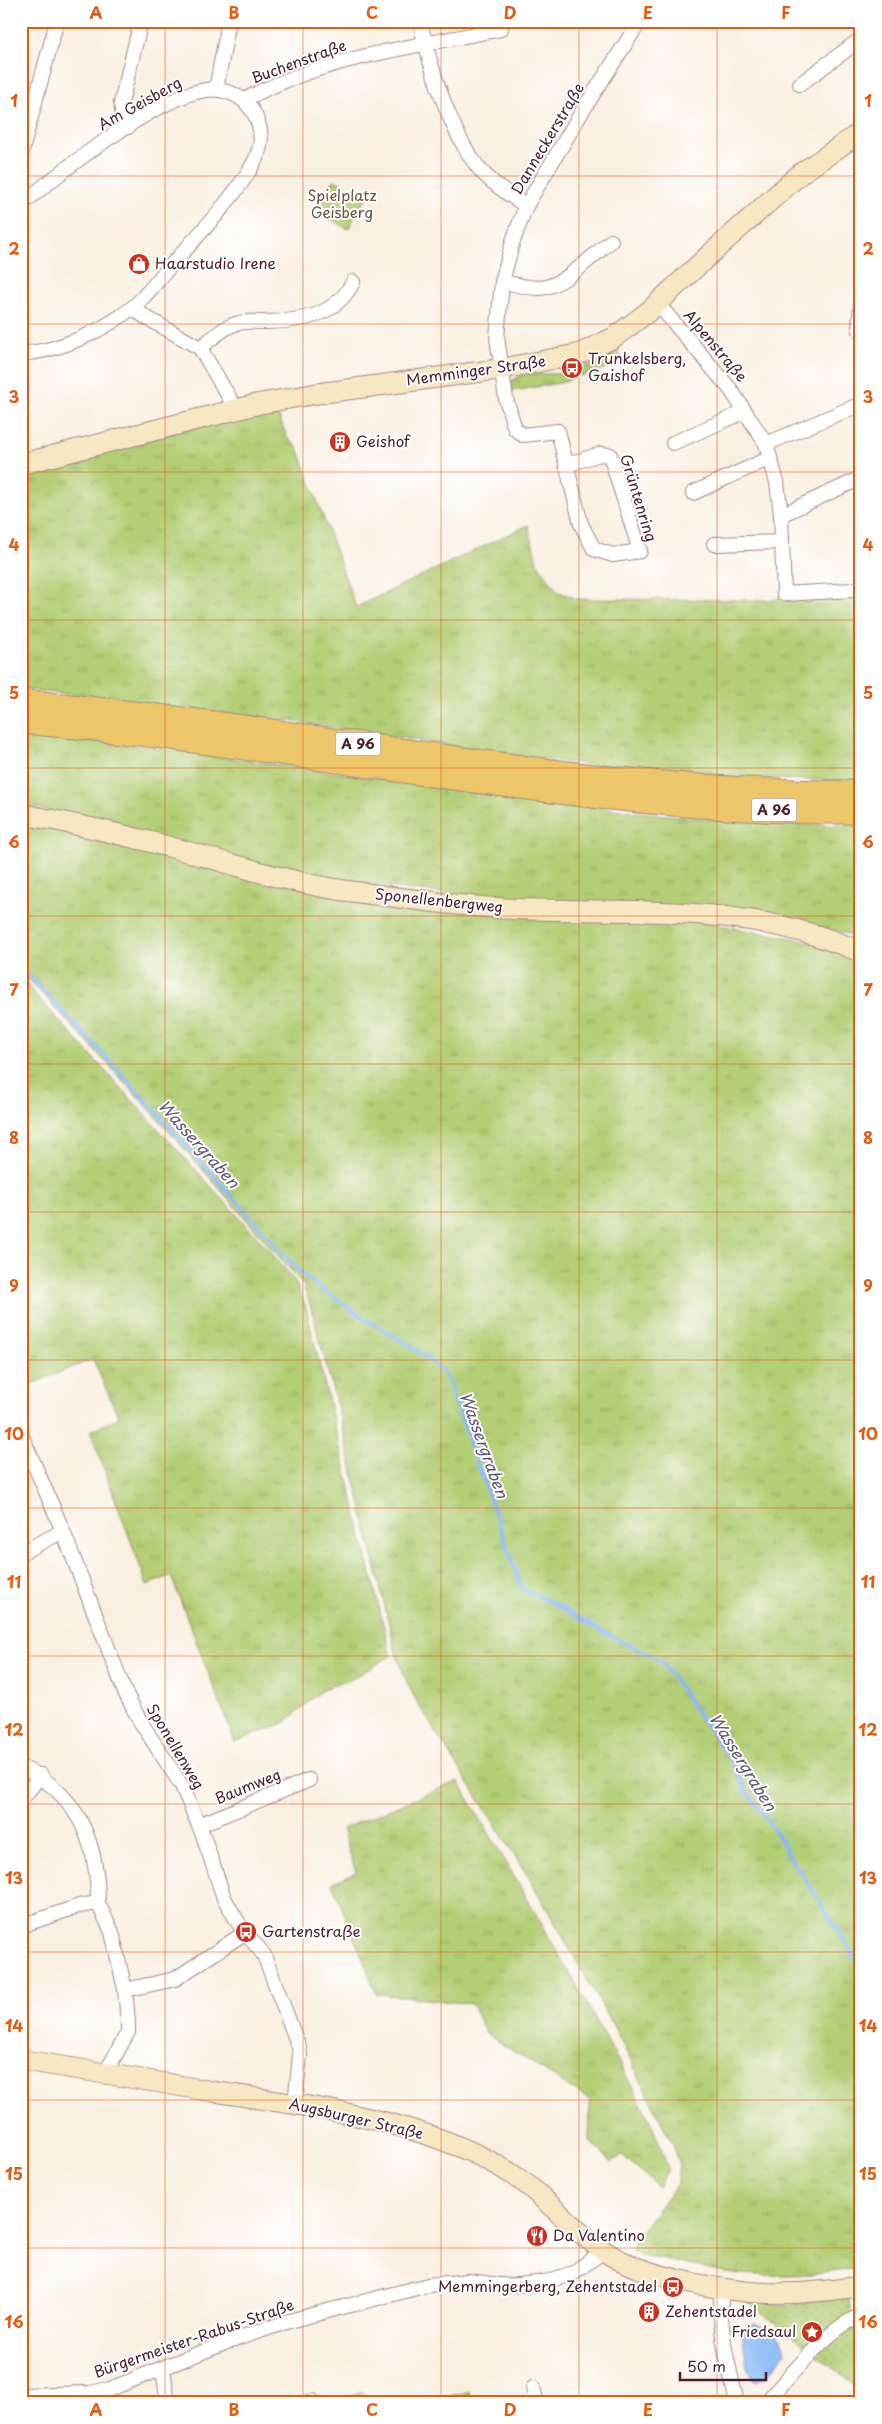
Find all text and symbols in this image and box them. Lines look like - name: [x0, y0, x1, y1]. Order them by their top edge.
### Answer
- text: A: [90, 0, 103, 24]
- text: B: [229, 0, 240, 24]
- text: C: [366, 0, 378, 24]
- text: D: [504, 0, 516, 24]
- text: E: [643, 0, 653, 24]
- text: F: [781, 0, 791, 24]
- street label: Buchenstraße: [248, 33, 349, 88]
- street label: Am Geisberg: [93, 70, 185, 135]
- street label: Danneckerstraße: [504, 78, 589, 198]
- text: 1: [10, 88, 18, 112]
- text: 1: [864, 88, 872, 112]
- park label: Spielplatz Geisberg: [307, 183, 377, 223]
- text: 2: [8, 236, 20, 260]
- text: 2: [862, 236, 874, 260]
- place label: Haarstudio Irene: [155, 251, 276, 274]
- shop icon: Haarstudio Irene: [127, 252, 151, 276]
- street label: Alpenstraße: [679, 304, 753, 386]
- place label: Trunkelsberg, Gaishof: [588, 346, 686, 386]
- street label: Memminger Straße: [405, 348, 547, 391]
- bus stop icon: Trunkelsberg, Gaishof: [560, 356, 584, 380]
- text: 3: [9, 384, 19, 408]
- text: 3: [863, 384, 873, 408]
- place label: Geishof: [356, 429, 411, 452]
- building icon: Geishof: [328, 430, 352, 454]
- street label: Grüntenring: [615, 451, 664, 544]
- text: 4: [9, 532, 20, 556]
- text: 4: [863, 532, 874, 556]
- text: 5: [9, 680, 19, 704]
- text: 5: [863, 680, 873, 704]
- road number: A 96: [336, 732, 380, 756]
- road number: A 96: [752, 798, 796, 822]
- text: 6: [8, 829, 20, 853]
- text: 6: [862, 829, 874, 853]
- street label: Sponellenbergweg: [374, 881, 504, 918]
- text: 7: [9, 977, 19, 1001]
- text: 7: [863, 977, 873, 1001]
- water label: Wassergraben: [154, 1094, 247, 1193]
- text: 8: [9, 1125, 19, 1149]
- text: 8: [863, 1125, 873, 1149]
- text: 9: [9, 1273, 19, 1297]
- text: 9: [863, 1273, 873, 1297]
- water label: Wassergraben: [455, 1388, 516, 1502]
- text: 10: [4, 1421, 24, 1445]
- text: 10: [858, 1421, 878, 1445]
- text: 11: [7, 1569, 21, 1593]
- text: 11: [861, 1569, 875, 1593]
- street label: Sponellenweg: [142, 1699, 211, 1793]
- water label: Wassergraben: [704, 1708, 784, 1816]
- text: 12: [5, 1717, 23, 1741]
- text: 12: [859, 1717, 877, 1741]
- street label: Baumweg: [211, 1762, 284, 1809]
- text: 13: [5, 1865, 23, 1889]
- text: 13: [859, 1865, 877, 1889]
- place label: Gartenstraße: [262, 1919, 360, 1942]
- bus stop icon: Gartenstraße: [234, 1920, 258, 1944]
- text: 14: [5, 2013, 23, 2037]
- text: 14: [859, 2013, 877, 2037]
- street label: Augsburger Straße: [287, 2091, 426, 2144]
- text: 15: [5, 2161, 23, 2185]
- text: 15: [859, 2161, 877, 2185]
- place label: Da Valentino: [553, 2223, 645, 2246]
- restaurant icon: Da Valentino: [525, 2224, 549, 2248]
- place label: Memmingerberg, Zehentstadel: [438, 2274, 657, 2297]
- bus stop icon: Memmingerberg, Zehentstadel: [661, 2275, 685, 2299]
- street label: Bürgermeister-Rabus-Straße: [90, 2292, 297, 2383]
- place label: Zehentstadel: [665, 2299, 757, 2322]
- building icon: Zehentstadel: [637, 2300, 661, 2324]
- text: 16: [5, 2309, 23, 2333]
- text: 16: [859, 2309, 877, 2333]
- place label: Friedsaul: [731, 2319, 796, 2342]
- place icon: Friedsaul: [800, 2320, 824, 2344]
- scale bar: [680, 2349, 766, 2381]
- text: 50 m: [687, 2354, 726, 2377]
- text: A: [90, 2397, 103, 2421]
- text: B: [229, 2397, 240, 2421]
- text: C: [366, 2397, 378, 2421]
- text: D: [504, 2397, 516, 2421]
- text: E: [643, 2397, 653, 2421]
- text: F: [781, 2397, 791, 2421]

